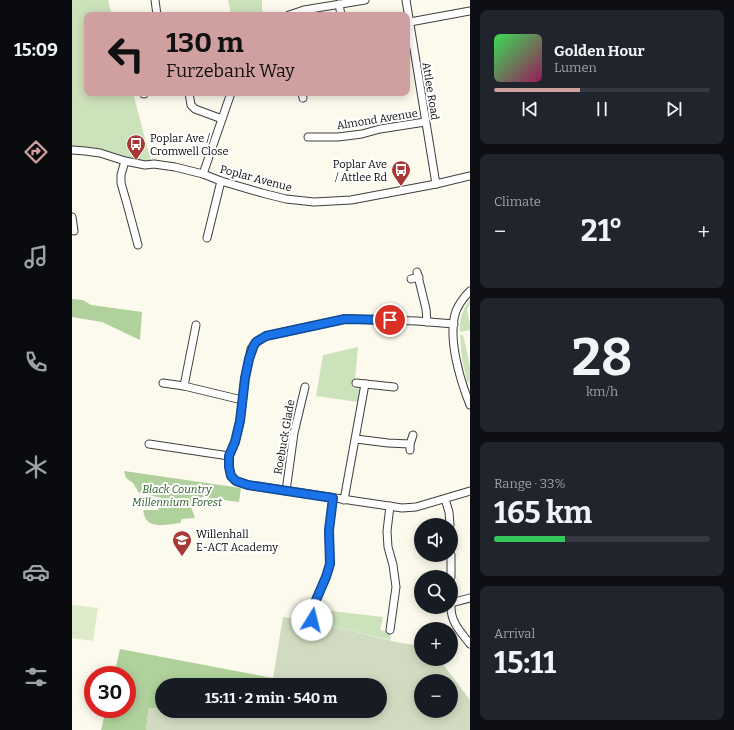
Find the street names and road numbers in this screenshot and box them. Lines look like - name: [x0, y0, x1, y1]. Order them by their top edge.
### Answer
- street label: Attlee Road: [420, 61, 442, 121]
- street label: Almond Avenue: [336, 107, 419, 132]
- street label: Poplar Avenue: [218, 163, 293, 194]
- street label: Roebuck Glade: [271, 399, 297, 476]

